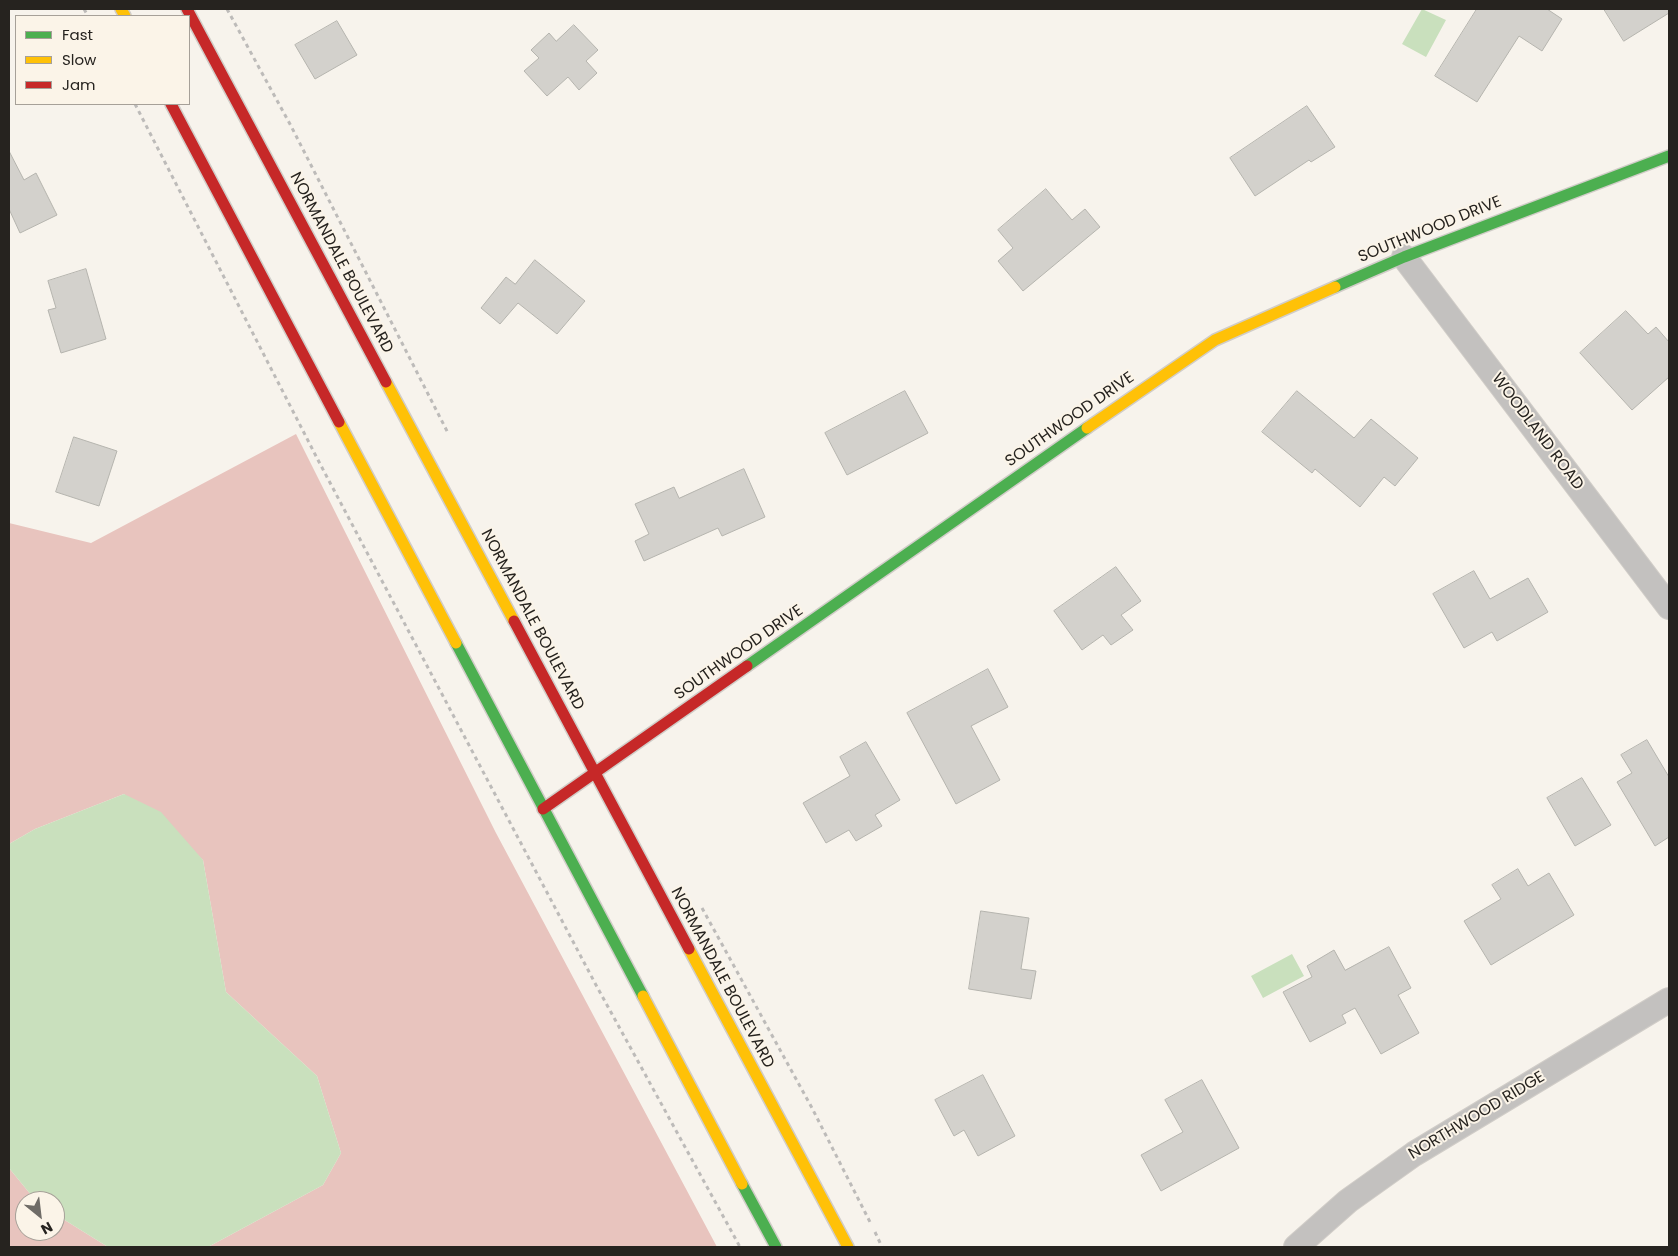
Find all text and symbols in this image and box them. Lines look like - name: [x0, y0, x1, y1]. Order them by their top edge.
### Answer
- legend: [15, 15, 190, 105]
- text: Fast: [62, 24, 93, 45]
- text: Slow: [62, 49, 96, 70]
- text: Jam: [62, 74, 96, 95]
- street label: NORMANDALE BOULEVARD: [285, 169, 397, 357]
- street label: SOUTHWOOD DRIVE: [1356, 192, 1504, 268]
- street label: SOUTHWOOD DRIVE: [1002, 368, 1138, 472]
- street label: WOODLAND ROAD: [1487, 370, 1587, 494]
- street label: NORMANDALE BOULEVARD: [476, 526, 588, 714]
- street label: SOUTHWOOD DRIVE: [671, 601, 807, 705]
- street label: NORMANDALE BOULEVARD: [666, 884, 778, 1072]
- street label: NORTHWOOD RIDGE: [1406, 1068, 1548, 1164]
- north arrow: [15, 1191, 65, 1241]
- text: N: [37, 1217, 56, 1240]

